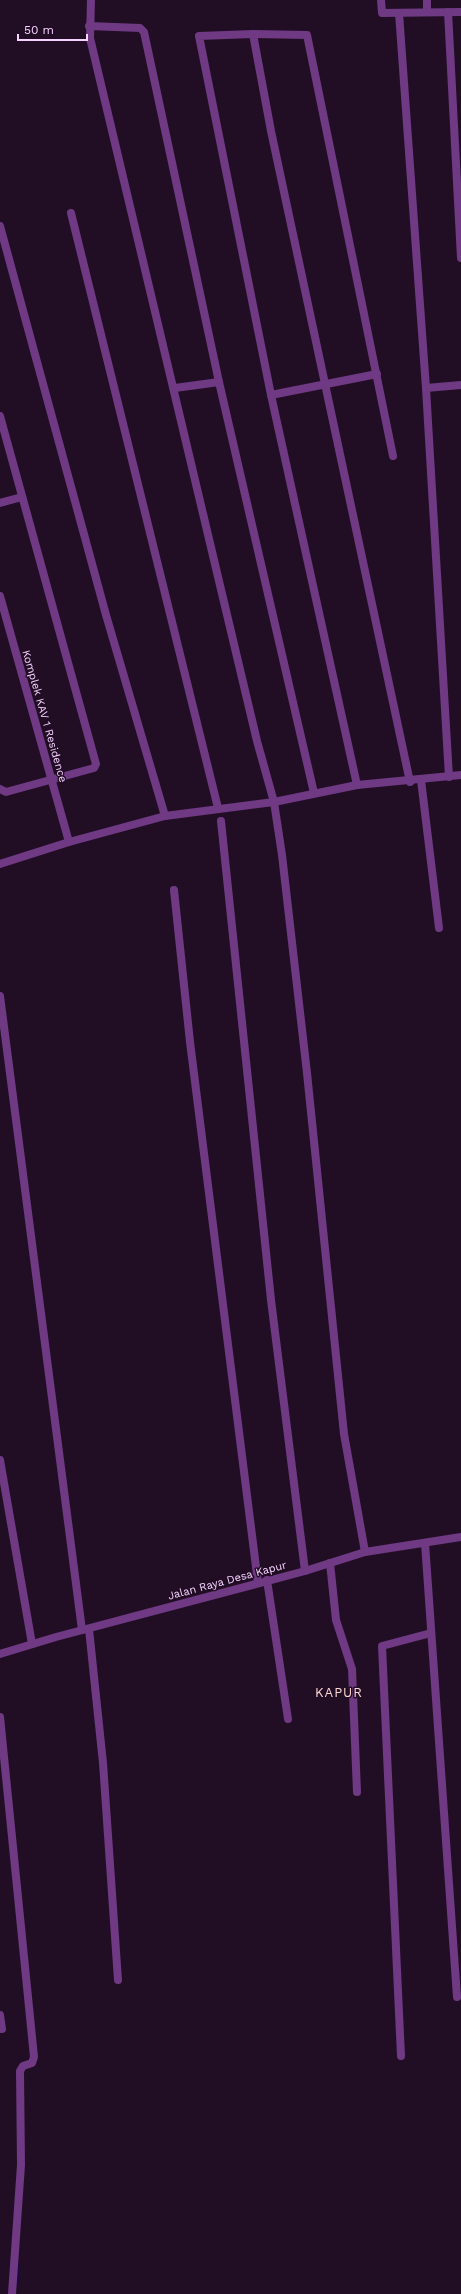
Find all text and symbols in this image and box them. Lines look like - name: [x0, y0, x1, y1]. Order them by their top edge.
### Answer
- scale bar: [18, 16, 87, 42]
- text: 50 m: [24, 23, 54, 37]
- street label: Komplek KAV 1 Residence: [19, 648, 70, 784]
- street label: Jalan Raya Desa Kapur: [166, 1558, 288, 1603]
- district label: KAPUR: [315, 1685, 363, 1700]

